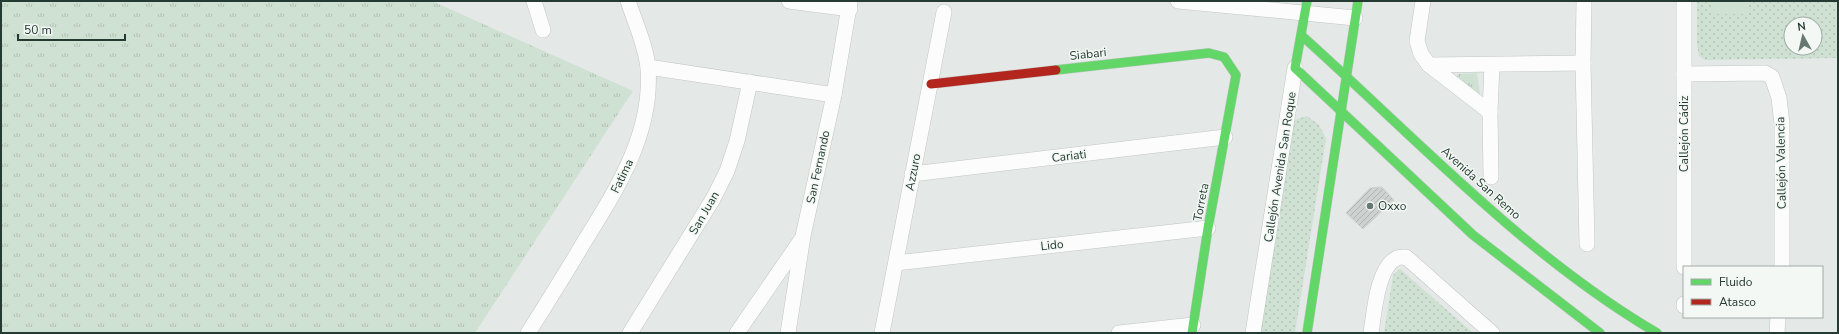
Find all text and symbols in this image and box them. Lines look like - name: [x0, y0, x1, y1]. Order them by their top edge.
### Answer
- scale bar: [18, 16, 125, 42]
- north arrow: [1783, 16, 1823, 56]
- text: N: [1797, 19, 1807, 35]
- text: 50 m: [24, 22, 52, 38]
- street label: Siabari: [1069, 44, 1107, 64]
- street label: Callejón Avenida San Roque: [1260, 91, 1300, 243]
- street label: Callejón Cádiz: [1676, 95, 1692, 172]
- street label: Callejón Valencia: [1772, 117, 1790, 209]
- street label: San Fernando: [802, 129, 834, 205]
- street label: Avenida San Remo: [1438, 143, 1524, 223]
- street label: Cariati: [1051, 146, 1087, 166]
- street label: Azzuro: [902, 152, 924, 192]
- street label: Fatima: [607, 156, 637, 196]
- street label: Torreta: [1189, 182, 1213, 222]
- street label: San Juan: [685, 188, 723, 238]
- place label: Oxxo: [1378, 198, 1407, 214]
- marker: Oxxo: [1365, 201, 1375, 211]
- street label: Lido: [1040, 236, 1065, 254]
- legend: [1683, 266, 1823, 318]
- text: Fluido: [1719, 274, 1753, 290]
- text: Atasco: [1719, 294, 1756, 310]

